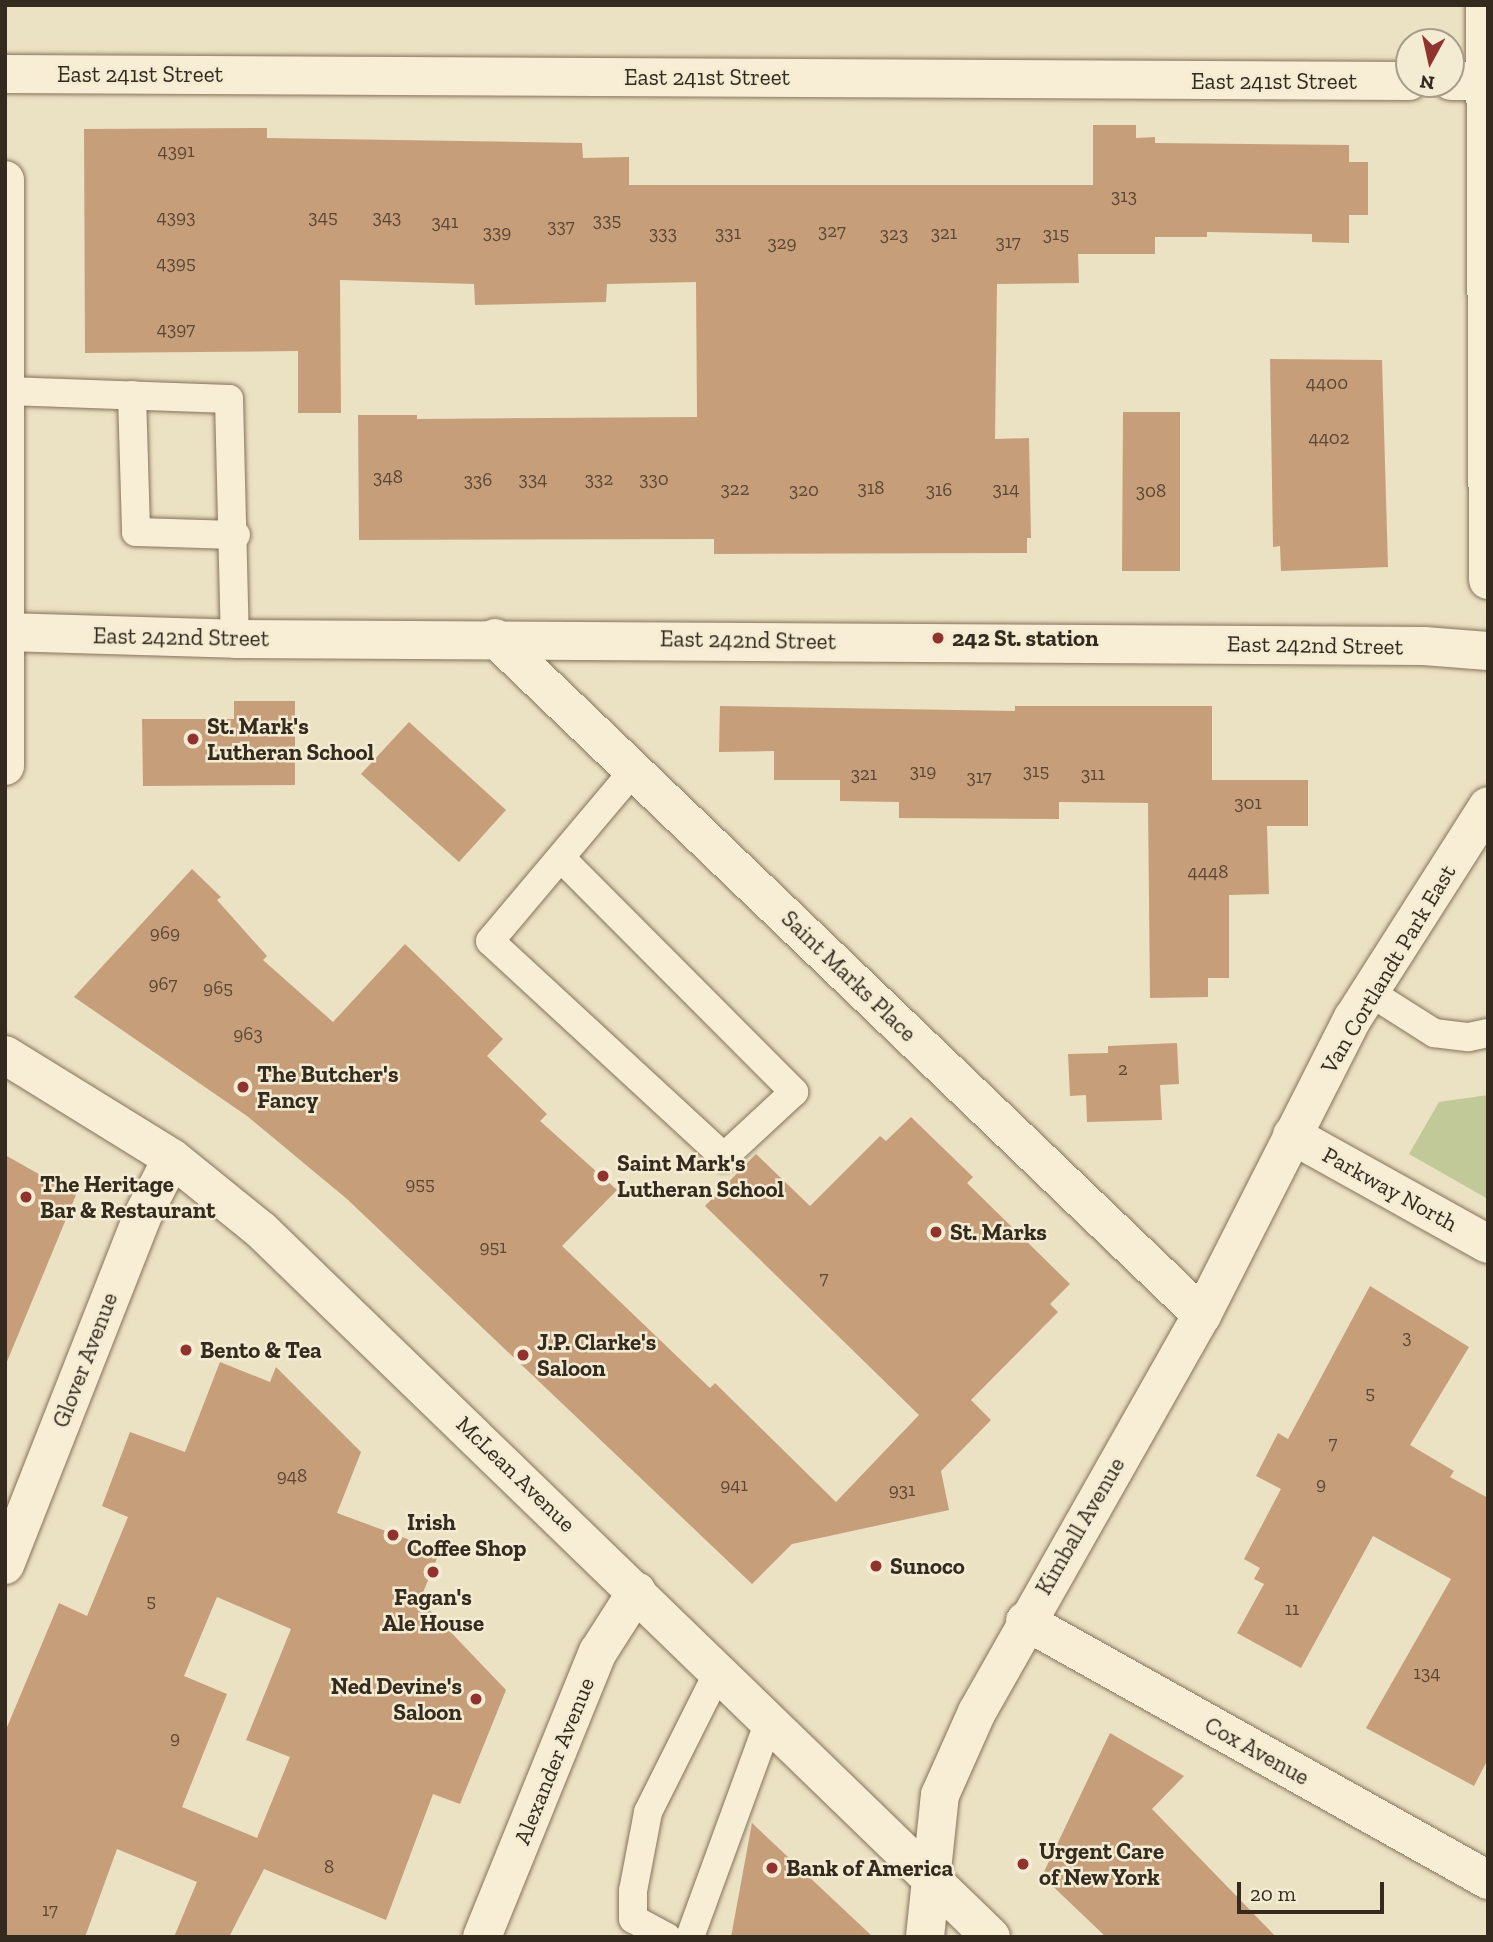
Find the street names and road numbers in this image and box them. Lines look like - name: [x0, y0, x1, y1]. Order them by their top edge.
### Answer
- street label: East 241st Street: [57, 60, 223, 88]
- street label: East 241st Street: [624, 63, 790, 91]
- street label: East 241st Street: [1191, 67, 1357, 95]
- street label: East 242nd Street: [93, 622, 269, 652]
- street label: East 242nd Street: [660, 625, 836, 655]
- street label: East 242nd Street: [1227, 630, 1403, 660]
- street label: Van Cortlandt Park East: [1315, 860, 1461, 1078]
- street label: Saint Marks Place: [776, 905, 922, 1047]
- street label: Parkway North: [1318, 1141, 1462, 1237]
- street label: Glover Avenue: [46, 1288, 124, 1432]
- street label: McLean Avenue: [450, 1410, 582, 1538]
- street label: Kimball Avenue: [1029, 1452, 1131, 1600]
- street label: Alexander Avenue: [508, 1673, 600, 1849]
- street label: Cox Avenue: [1200, 1711, 1314, 1791]

